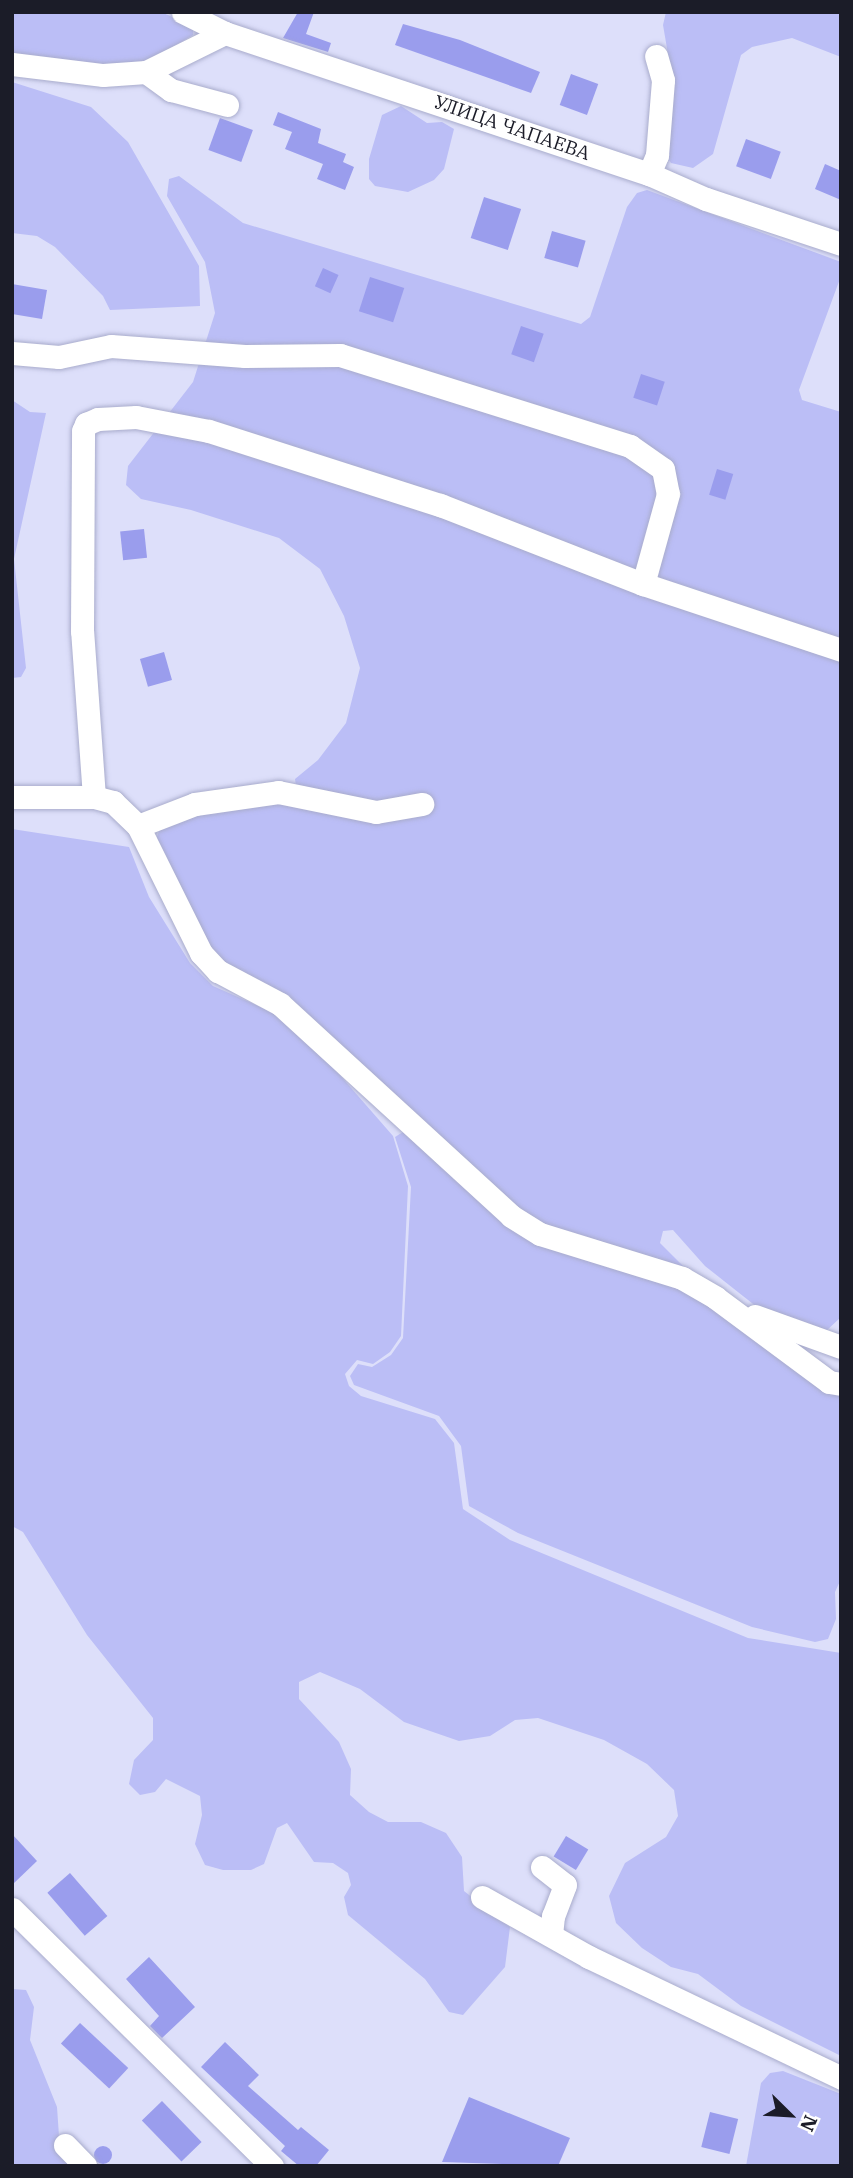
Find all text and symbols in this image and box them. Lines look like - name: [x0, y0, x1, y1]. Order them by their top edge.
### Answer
- street label: УЛИЦА ЧАПАЕВА: [431, 91, 593, 165]
- north arrow: [755, 2080, 825, 2150]
- text: N: [795, 2112, 823, 2135]

